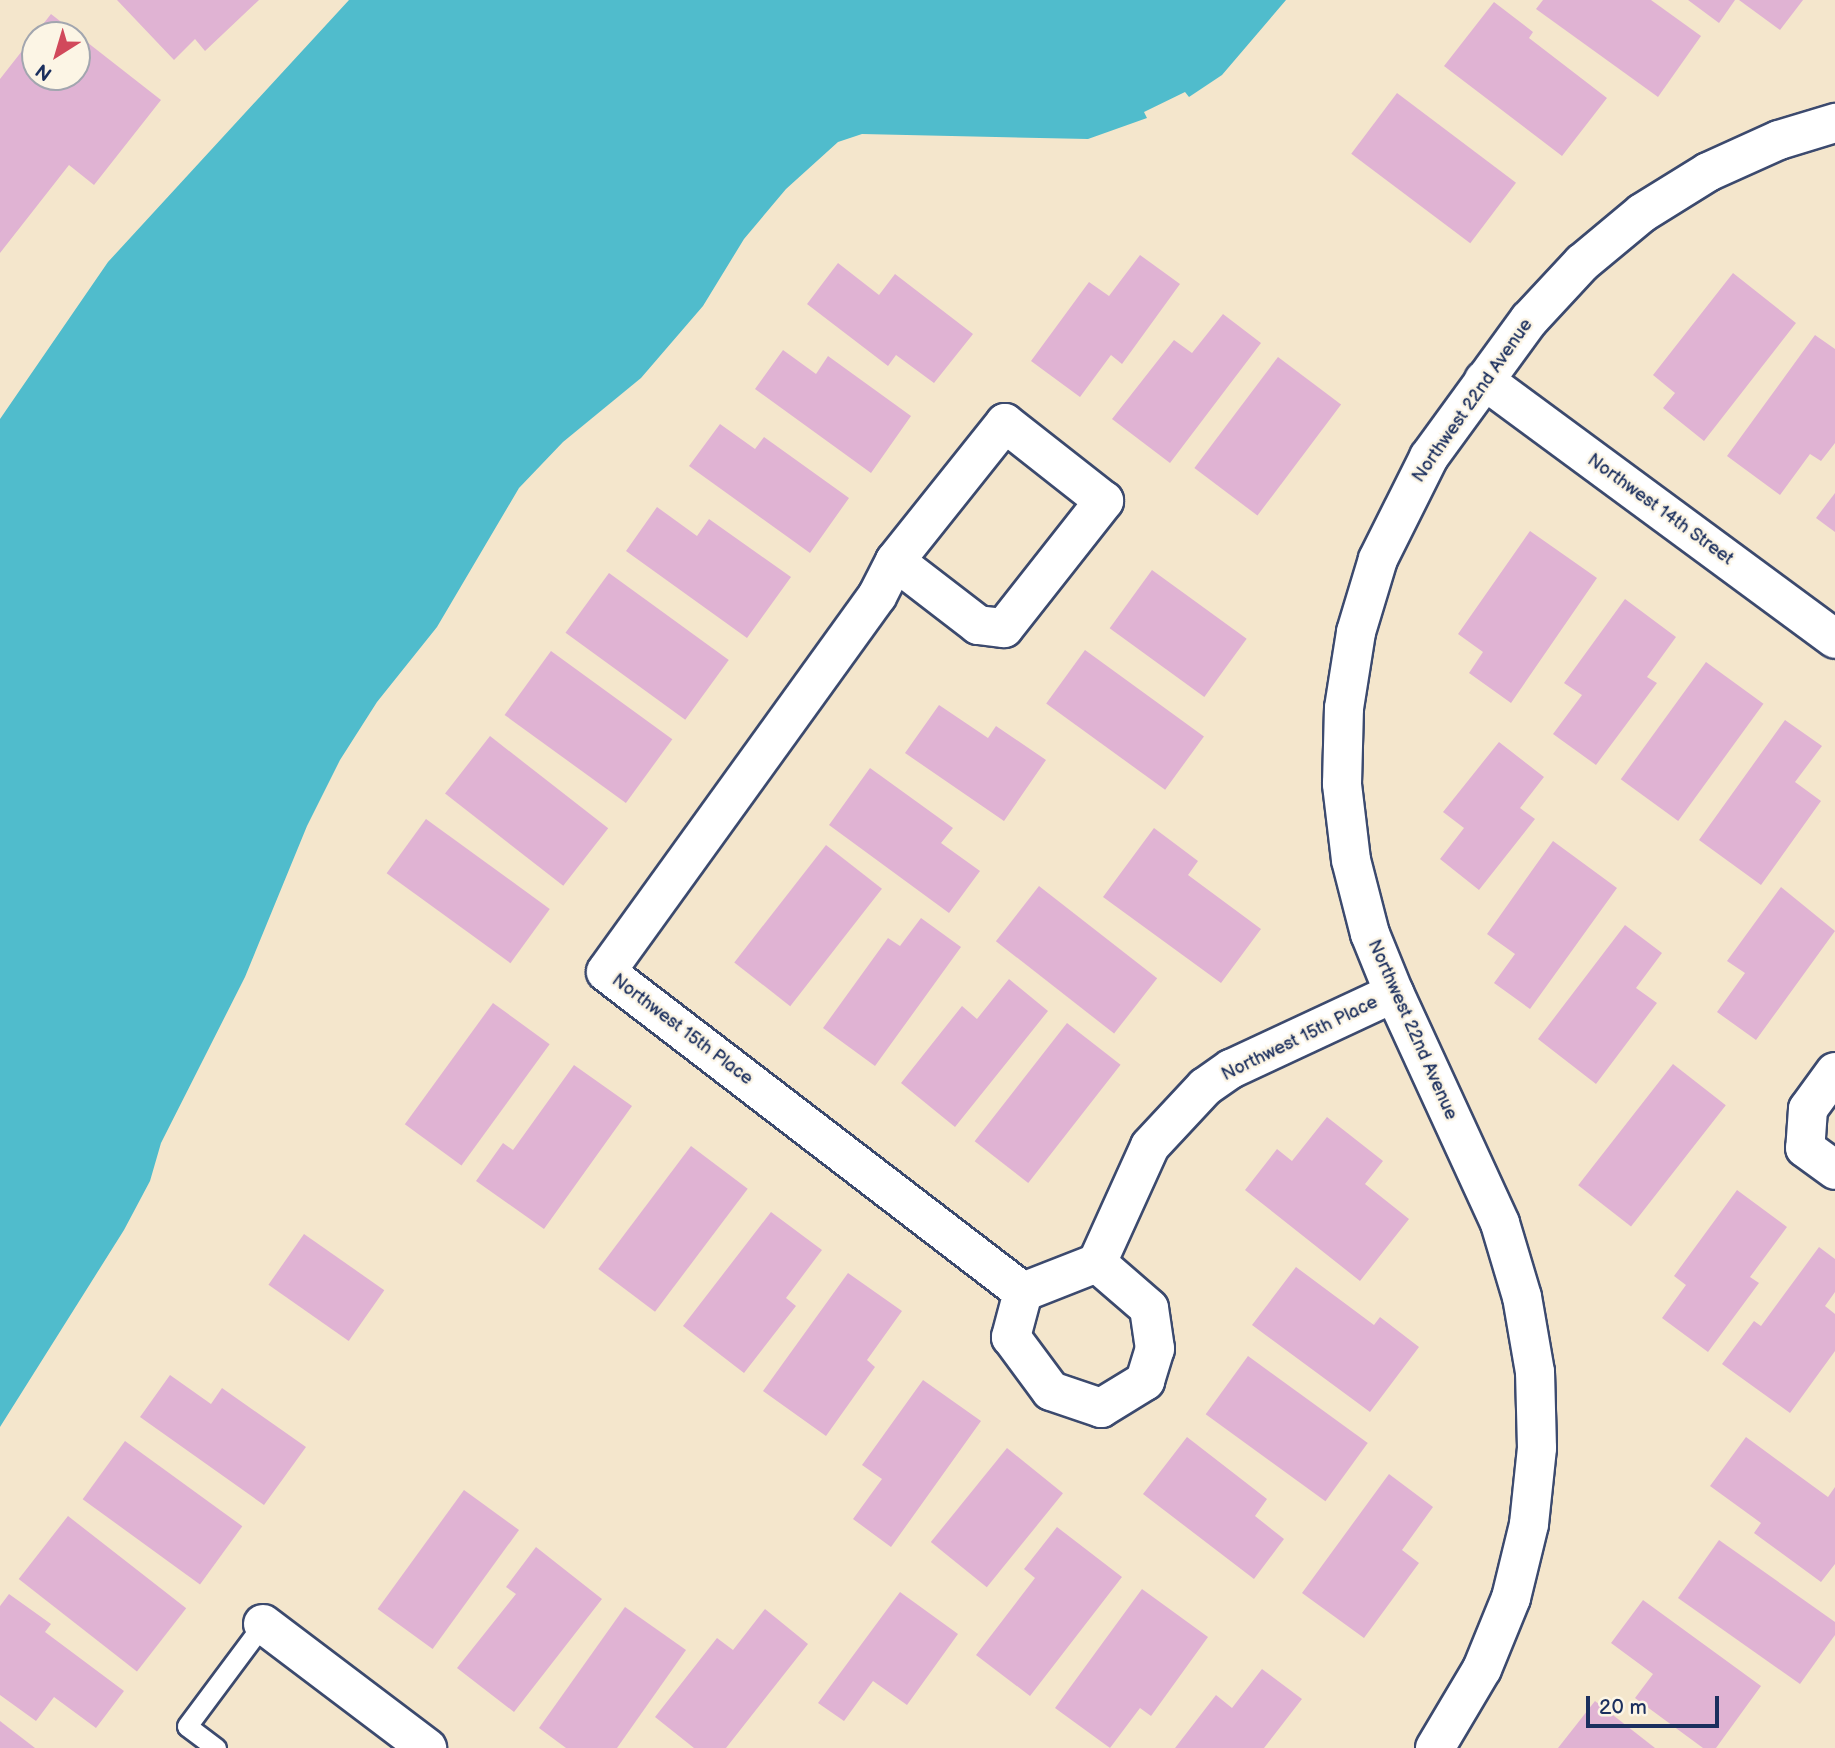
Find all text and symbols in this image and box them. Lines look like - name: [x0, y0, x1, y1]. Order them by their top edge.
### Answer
- north arrow: [21, 21, 91, 91]
- text: N: [32, 58, 57, 85]
- street label: Northwest 22nd Avenue: [1408, 315, 1538, 487]
- street label: Northwest 14th Street: [1583, 450, 1737, 570]
- street label: Northwest 22nd Avenue: [1363, 937, 1461, 1123]
- street label: Northwest 15th Place: [607, 970, 757, 1090]
- street label: Northwest 15th Place: [1218, 992, 1382, 1086]
- scale bar: [1590, 1682, 1723, 1726]
- text: 20 m: [1599, 1695, 1647, 1720]

